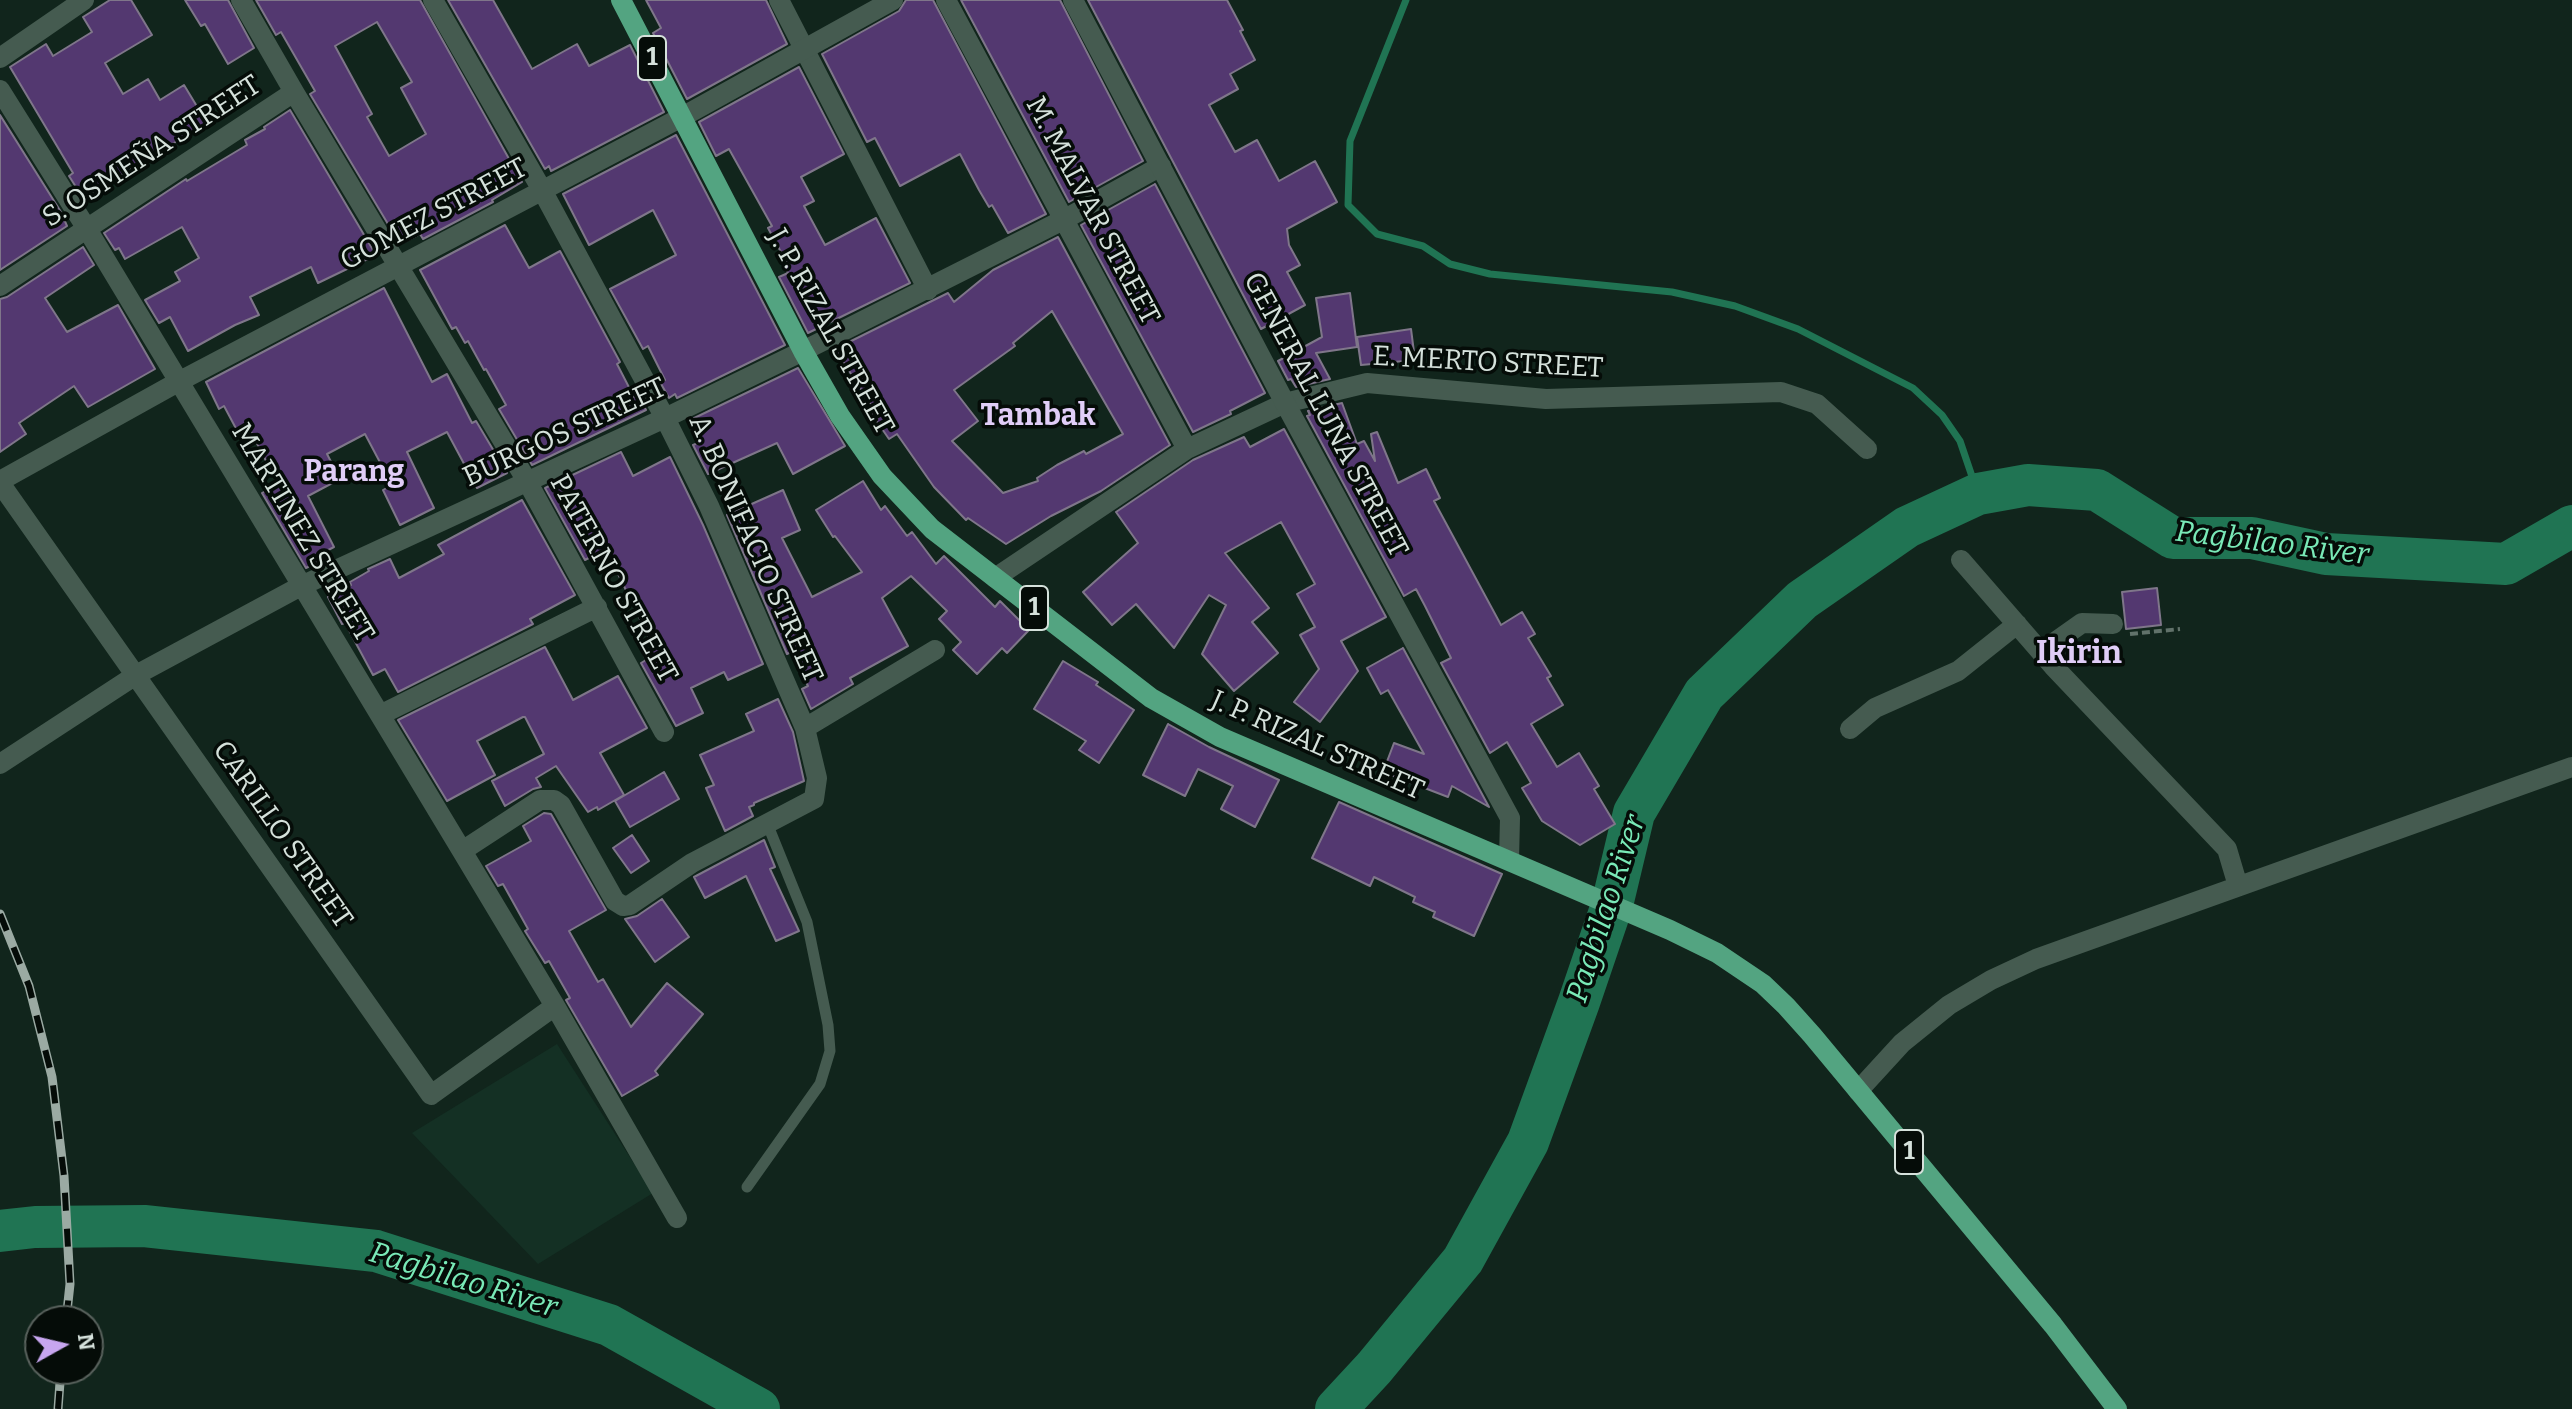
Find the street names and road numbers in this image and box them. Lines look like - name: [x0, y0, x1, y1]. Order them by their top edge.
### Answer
- road number: 1: [638, 36, 666, 80]
- street label: S. OSMEÑA STREET: [37, 69, 267, 235]
- street label: M. MALVAR STREET: [1018, 92, 1166, 330]
- street label: GOMEZ STREET: [335, 152, 533, 278]
- street label: J. P. RIZAL STREET: [760, 223, 900, 441]
- street label: GENERAL LUNA STREET: [1236, 267, 1414, 563]
- street label: E. MERTO STREET: [1372, 340, 1604, 386]
- street label: BURGOS STREET: [458, 371, 672, 495]
- street label: A. BONIFACIO STREET: [681, 410, 829, 688]
- street label: MARTINEZ STREET: [223, 418, 381, 648]
- street label: PATERNO STREET: [542, 469, 684, 689]
- road number: 1: [1020, 586, 1048, 630]
- street label: J. P. RIZAL STREET: [1205, 684, 1429, 808]
- street label: CARILLO STREET: [205, 735, 359, 935]
- road number: 1: [1895, 1130, 1923, 1174]

